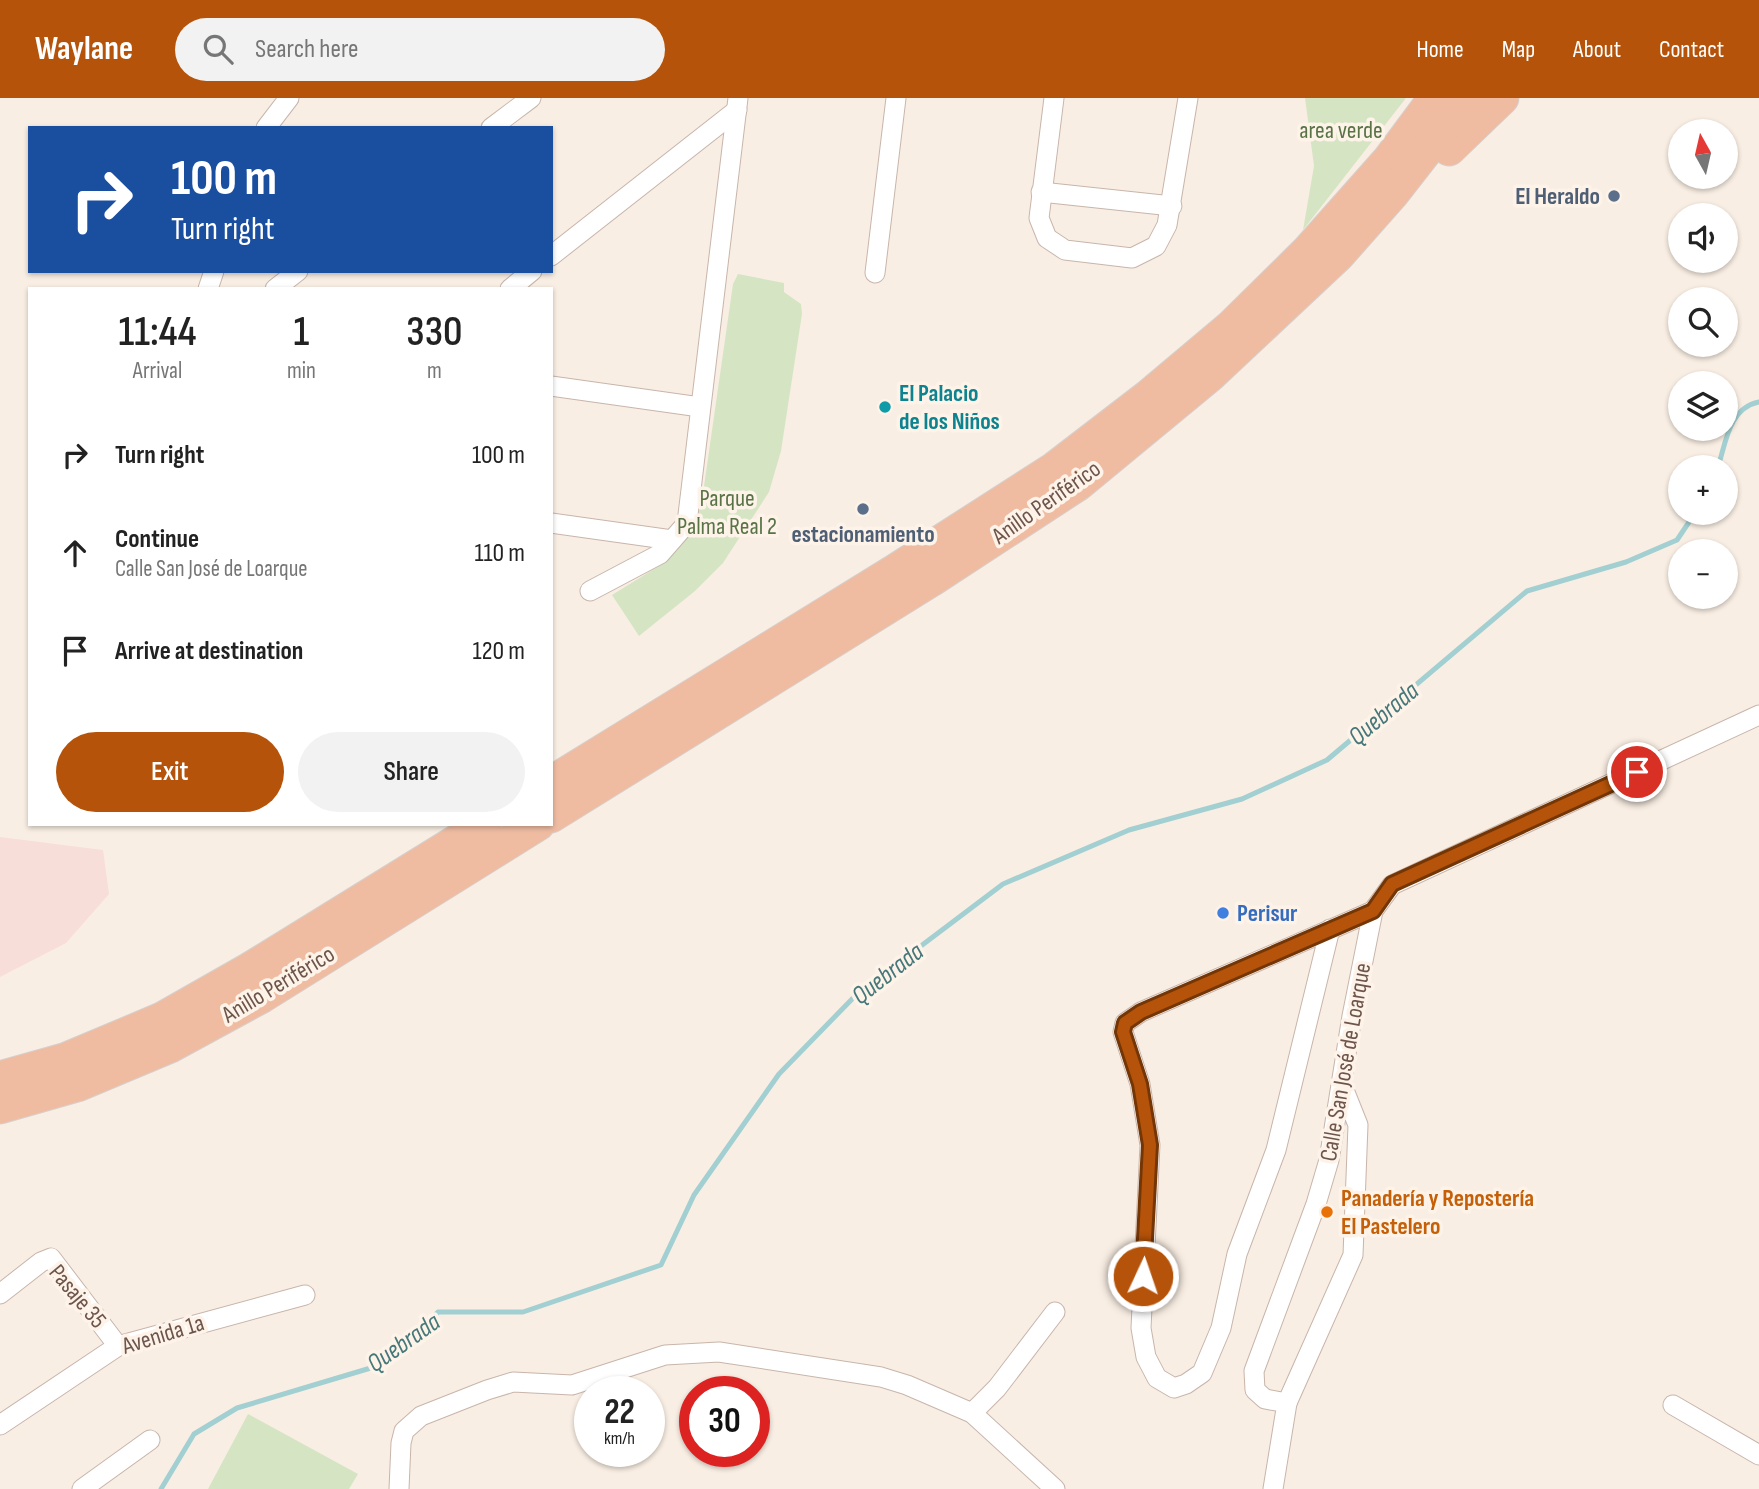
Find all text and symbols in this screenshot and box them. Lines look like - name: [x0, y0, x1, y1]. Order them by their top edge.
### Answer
- search box: [175, 18, 665, 81]
- text: Waylane: [35, 29, 133, 69]
- icon: search: [199, 30, 237, 68]
- text: Search here: [255, 34, 358, 65]
- text: Home: [1416, 35, 1464, 64]
- text: Map: [1502, 35, 1535, 64]
- text: About: [1573, 35, 1621, 64]
- text: Contact: [1659, 35, 1724, 64]
- park label: area verde: [1299, 116, 1383, 145]
- north arrow: [1668, 119, 1738, 189]
- map controls: [1668, 119, 1738, 609]
- text: 100 m: [171, 150, 277, 209]
- icon: right: [56, 154, 147, 245]
- place label: El Heraldo: [1515, 182, 1600, 211]
- marker: El Heraldo: [1606, 188, 1622, 204]
- button: sound: [1668, 203, 1738, 273]
- text: Turn right: [171, 210, 275, 249]
- button: search: [1668, 287, 1738, 357]
- text: 11:44: [119, 307, 196, 358]
- text: 1: [293, 307, 309, 358]
- text: 330: [406, 307, 462, 358]
- text: Arrival: [133, 357, 182, 385]
- text: min: [287, 357, 316, 385]
- text: m: [427, 357, 442, 385]
- button: layers: [1668, 371, 1738, 441]
- place label: El Palacio de los Niños: [899, 379, 1000, 436]
- marker: El Palacio de los Niños: [877, 399, 893, 415]
- icon: right: [56, 436, 94, 474]
- text: Turn right: [115, 440, 204, 471]
- text: 100 m: [472, 440, 525, 471]
- street label: Anillo Periférico: [985, 454, 1106, 551]
- button: +: [1668, 455, 1738, 525]
- park label: Parque Palma Real 2: [677, 484, 777, 541]
- marker: estacionamiento: [855, 501, 871, 517]
- place label: estacionamiento: [791, 520, 935, 549]
- text: Continue: [115, 524, 199, 555]
- icon: ahead: [56, 534, 94, 572]
- text: 110 m: [474, 538, 525, 569]
- button: −: [1668, 539, 1738, 609]
- text: Calle San José de Loarque: [115, 555, 308, 583]
- icon: arrive: [56, 632, 94, 670]
- text: Arrive at destination: [115, 636, 303, 667]
- text: 120 m: [472, 636, 525, 667]
- water label: Quebrada: [1342, 675, 1426, 753]
- button: Exit: [56, 732, 284, 812]
- button: Share: [298, 732, 525, 812]
- pin: [1607, 742, 1667, 802]
- icon: arrive: [1618, 753, 1656, 791]
- place label: Perisur: [1237, 899, 1298, 928]
- marker: Perisur: [1215, 905, 1231, 921]
- water label: Quebrada: [846, 936, 930, 1012]
- street label: Anillo Periférico: [216, 940, 340, 1030]
- street label: Calle San José de Loarque: [1314, 961, 1377, 1164]
- place label: Panadería y Repostería El Pastelero: [1341, 1184, 1534, 1241]
- marker: Panadería y Repostería El Pastelero: [1319, 1204, 1335, 1220]
- position arrow: [1106, 1239, 1180, 1313]
- street label: Pasaje 35: [43, 1259, 113, 1334]
- water label: Quebrada: [361, 1307, 447, 1380]
- street label: Avenida 1a: [118, 1308, 208, 1361]
- speed limit sign: 30: [679, 1376, 770, 1467]
- text: 22: [604, 1391, 635, 1434]
- text: km/h: [604, 1428, 635, 1449]

